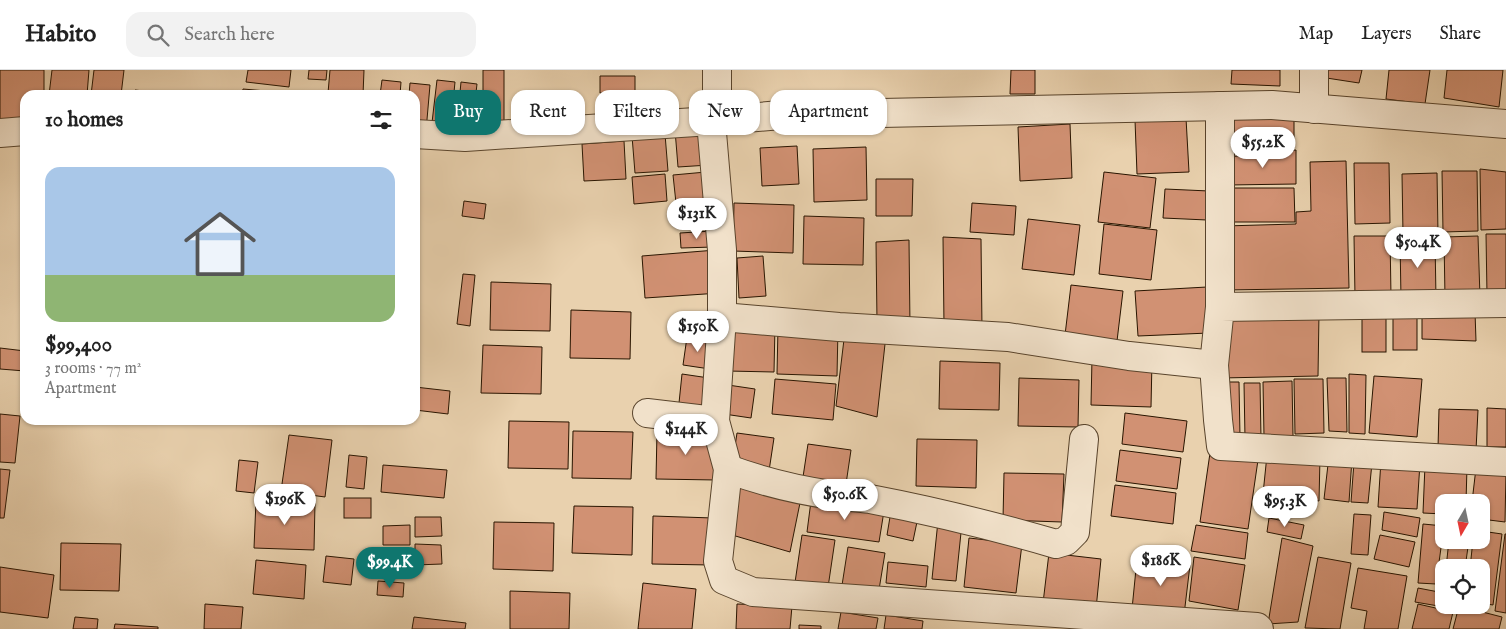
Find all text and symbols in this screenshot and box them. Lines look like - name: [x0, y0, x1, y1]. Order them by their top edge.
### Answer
- search box: [126, 12, 476, 57]
- text: Habito: [25, 19, 96, 50]
- icon: search: [144, 21, 172, 49]
- text: Search here: [184, 23, 275, 47]
- text: Map: [1299, 23, 1333, 46]
- text: Layers: [1361, 23, 1412, 46]
- text: Share: [1440, 23, 1481, 46]
- chip: Buy: [435, 90, 501, 135]
- chip: Rent: [511, 90, 585, 135]
- chip: Filters: [595, 90, 679, 135]
- chip: New: [689, 90, 760, 135]
- chip: Apartment: [770, 90, 887, 135]
- icon: filters: [367, 106, 395, 134]
- text: 10 homes: [45, 107, 123, 134]
- pin: $55.2K: [1222, 126, 1304, 169]
- text: $55.2K: [1242, 133, 1284, 153]
- pin: $131K: [662, 198, 732, 240]
- icon: home: [175, 199, 265, 289]
- text: $131K: [678, 204, 716, 224]
- pin: $50.4K: [1377, 226, 1459, 269]
- text: $50.4K: [1395, 233, 1441, 253]
- pin: $150K: [663, 310, 733, 353]
- text: $150K: [678, 317, 718, 337]
- text: $99,400: [45, 332, 112, 359]
- text: 3 rooms · 77 m²: [45, 359, 141, 379]
- text: Apartment: [45, 379, 116, 399]
- pin: $144K: [651, 414, 721, 456]
- text: $144K: [665, 420, 707, 440]
- pin: $50.6K: [804, 478, 886, 521]
- pin: $196K: [250, 484, 320, 526]
- text: $50.6K: [823, 485, 867, 505]
- pin: $95.3K: [1244, 486, 1326, 528]
- text: $196K: [265, 490, 305, 510]
- text: $95.3K: [1264, 492, 1306, 512]
- north arrow: [1435, 494, 1490, 549]
- map controls: [1435, 494, 1490, 614]
- pin: $186K: [1126, 544, 1196, 587]
- pin: $99.4K: [349, 546, 431, 589]
- text: $186K: [1141, 551, 1181, 571]
- text: $99.4K: [367, 553, 413, 573]
- button: locate: [1435, 559, 1490, 614]

